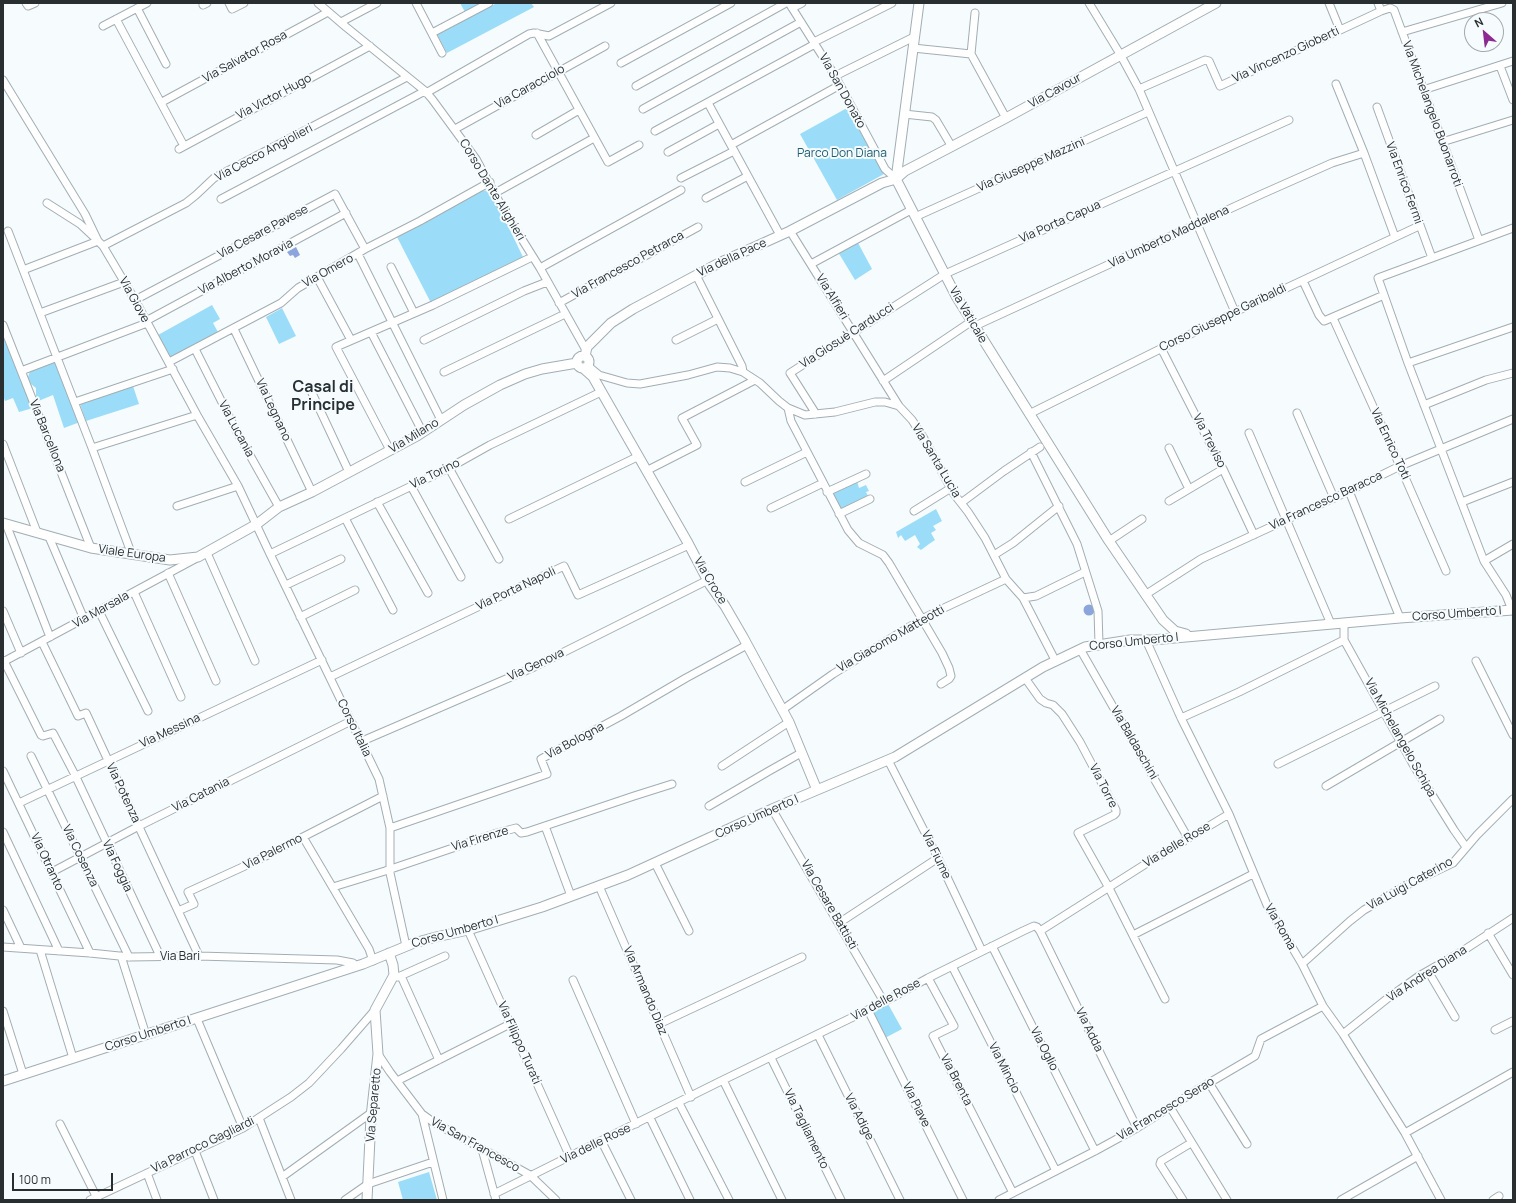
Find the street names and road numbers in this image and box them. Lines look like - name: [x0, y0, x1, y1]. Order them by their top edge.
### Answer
- street label: Via Vincenzo Gioberti: [1230, 24, 1342, 86]
- street label: Via Salvator Rosa: [200, 28, 290, 86]
- street label: Via Michelangelo Buonarroti: [1399, 39, 1465, 189]
- street label: Via San Donato: [816, 51, 868, 131]
- street label: Via Caracciolo: [493, 62, 567, 112]
- street label: Via Victor Hugo: [234, 71, 314, 123]
- street label: Via Cavour: [1026, 71, 1084, 111]
- street label: Via Cecco Angiolieri: [213, 121, 315, 185]
- street label: Via Giuseppe Mazzini: [975, 135, 1087, 195]
- street label: Corso Dante Alighieri: [456, 137, 528, 243]
- street label: Via Enrico Fermi: [1383, 140, 1425, 226]
- street label: Via Porta Capua: [1017, 198, 1103, 246]
- street label: Via Cesare Pavese: [215, 202, 311, 262]
- street label: Via Umberto Maddalena: [1107, 203, 1231, 271]
- street label: Via Francesco Petrarca: [570, 228, 686, 302]
- street label: Via Alberto Moravia: [196, 236, 296, 298]
- street label: Via della Pace: [695, 236, 769, 280]
- street label: Via Omero: [300, 251, 356, 291]
- street label: Via Alfieri: [812, 272, 852, 322]
- street label: Via Giove: [116, 275, 152, 325]
- street label: Corso Giuseppe Garibaldi: [1157, 281, 1289, 355]
- street label: Via Vaticale: [946, 284, 990, 346]
- street label: Via Giosuè Carducci: [797, 300, 897, 372]
- street label: Via Legnano: [252, 377, 294, 443]
- street label: Via Barcellona: [26, 398, 68, 474]
- street label: Via Lucania: [215, 398, 257, 460]
- street label: Via Enrico Toti: [1367, 406, 1413, 482]
- street label: Via Treviso: [1189, 412, 1229, 470]
- street label: Via Milano: [387, 416, 441, 456]
- street label: Via Santa Lucia: [908, 422, 964, 500]
- street label: Via Torino: [408, 456, 462, 492]
- street label: Via Francesco Baracca: [1267, 468, 1385, 534]
- street label: Viale Europa: [97, 542, 167, 566]
- street label: Via Croce: [690, 555, 730, 607]
- street label: Via Porta Napoli: [474, 564, 558, 614]
- street label: Via Marsala: [70, 589, 132, 631]
- street label: Via Giacomo Matteotti: [835, 602, 947, 676]
- street label: Corso Umberto I: [1412, 604, 1502, 624]
- street label: Corso Umberto I: [1089, 630, 1179, 654]
- street label: Via Genova: [506, 646, 566, 684]
- street label: Via Michelangelo Schipa: [1361, 676, 1439, 800]
- street label: Corso Italia: [334, 697, 374, 759]
- street label: Via Baldaschini: [1107, 704, 1161, 782]
- street label: Via Messina: [137, 711, 203, 751]
- street label: Via Bologna: [543, 720, 607, 762]
- street label: Via Potenza: [103, 761, 143, 825]
- street label: Via Torre: [1086, 761, 1120, 811]
- street label: Via Catania: [170, 774, 232, 816]
- street label: Corso Umberto I: [713, 792, 801, 842]
- street label: Via delle Rose: [1141, 819, 1213, 871]
- street label: Via Cosenza: [59, 823, 101, 889]
- street label: Via Firenze: [450, 824, 510, 854]
- street label: Via Fiume: [918, 828, 954, 882]
- street label: Via Otranto: [27, 831, 67, 893]
- street label: Via Palermo: [241, 831, 305, 873]
- street label: Via Foggia: [99, 838, 135, 894]
- street label: Via Luigi Caterino: [1365, 855, 1455, 913]
- street label: Via Cesare Battisti: [798, 858, 860, 952]
- street label: Via Roma: [1261, 902, 1299, 952]
- street label: Corso Umberto I: [410, 913, 500, 951]
- street label: Via Andrea Diana: [1384, 943, 1470, 1005]
- street label: Via Armando Diaz: [620, 944, 670, 1038]
- street label: Via Bari: [160, 950, 200, 964]
- street label: Via delle Rose: [849, 976, 923, 1024]
- street label: Via Filippo Turati: [494, 999, 544, 1087]
- street label: Via Adda: [1072, 1006, 1106, 1054]
- street label: Corso Umberto I: [103, 1013, 193, 1055]
- street label: Via Oglio: [1027, 1025, 1061, 1073]
- street label: Via Mincio: [985, 1040, 1023, 1096]
- street label: Via Brenta: [937, 1052, 975, 1108]
- street label: Via Separetto: [364, 1067, 384, 1143]
- street label: Via Francesco Serao: [1115, 1074, 1217, 1144]
- street label: Via Piave: [899, 1080, 933, 1130]
- street label: Via Tagliamento: [780, 1087, 832, 1171]
- street label: Via Adige: [841, 1091, 877, 1143]
- street label: Via Parroco Gagliardi: [149, 1114, 257, 1176]
- street label: Via San Francesco: [428, 1115, 522, 1175]
- street label: Via delle Rose: [559, 1121, 633, 1167]

